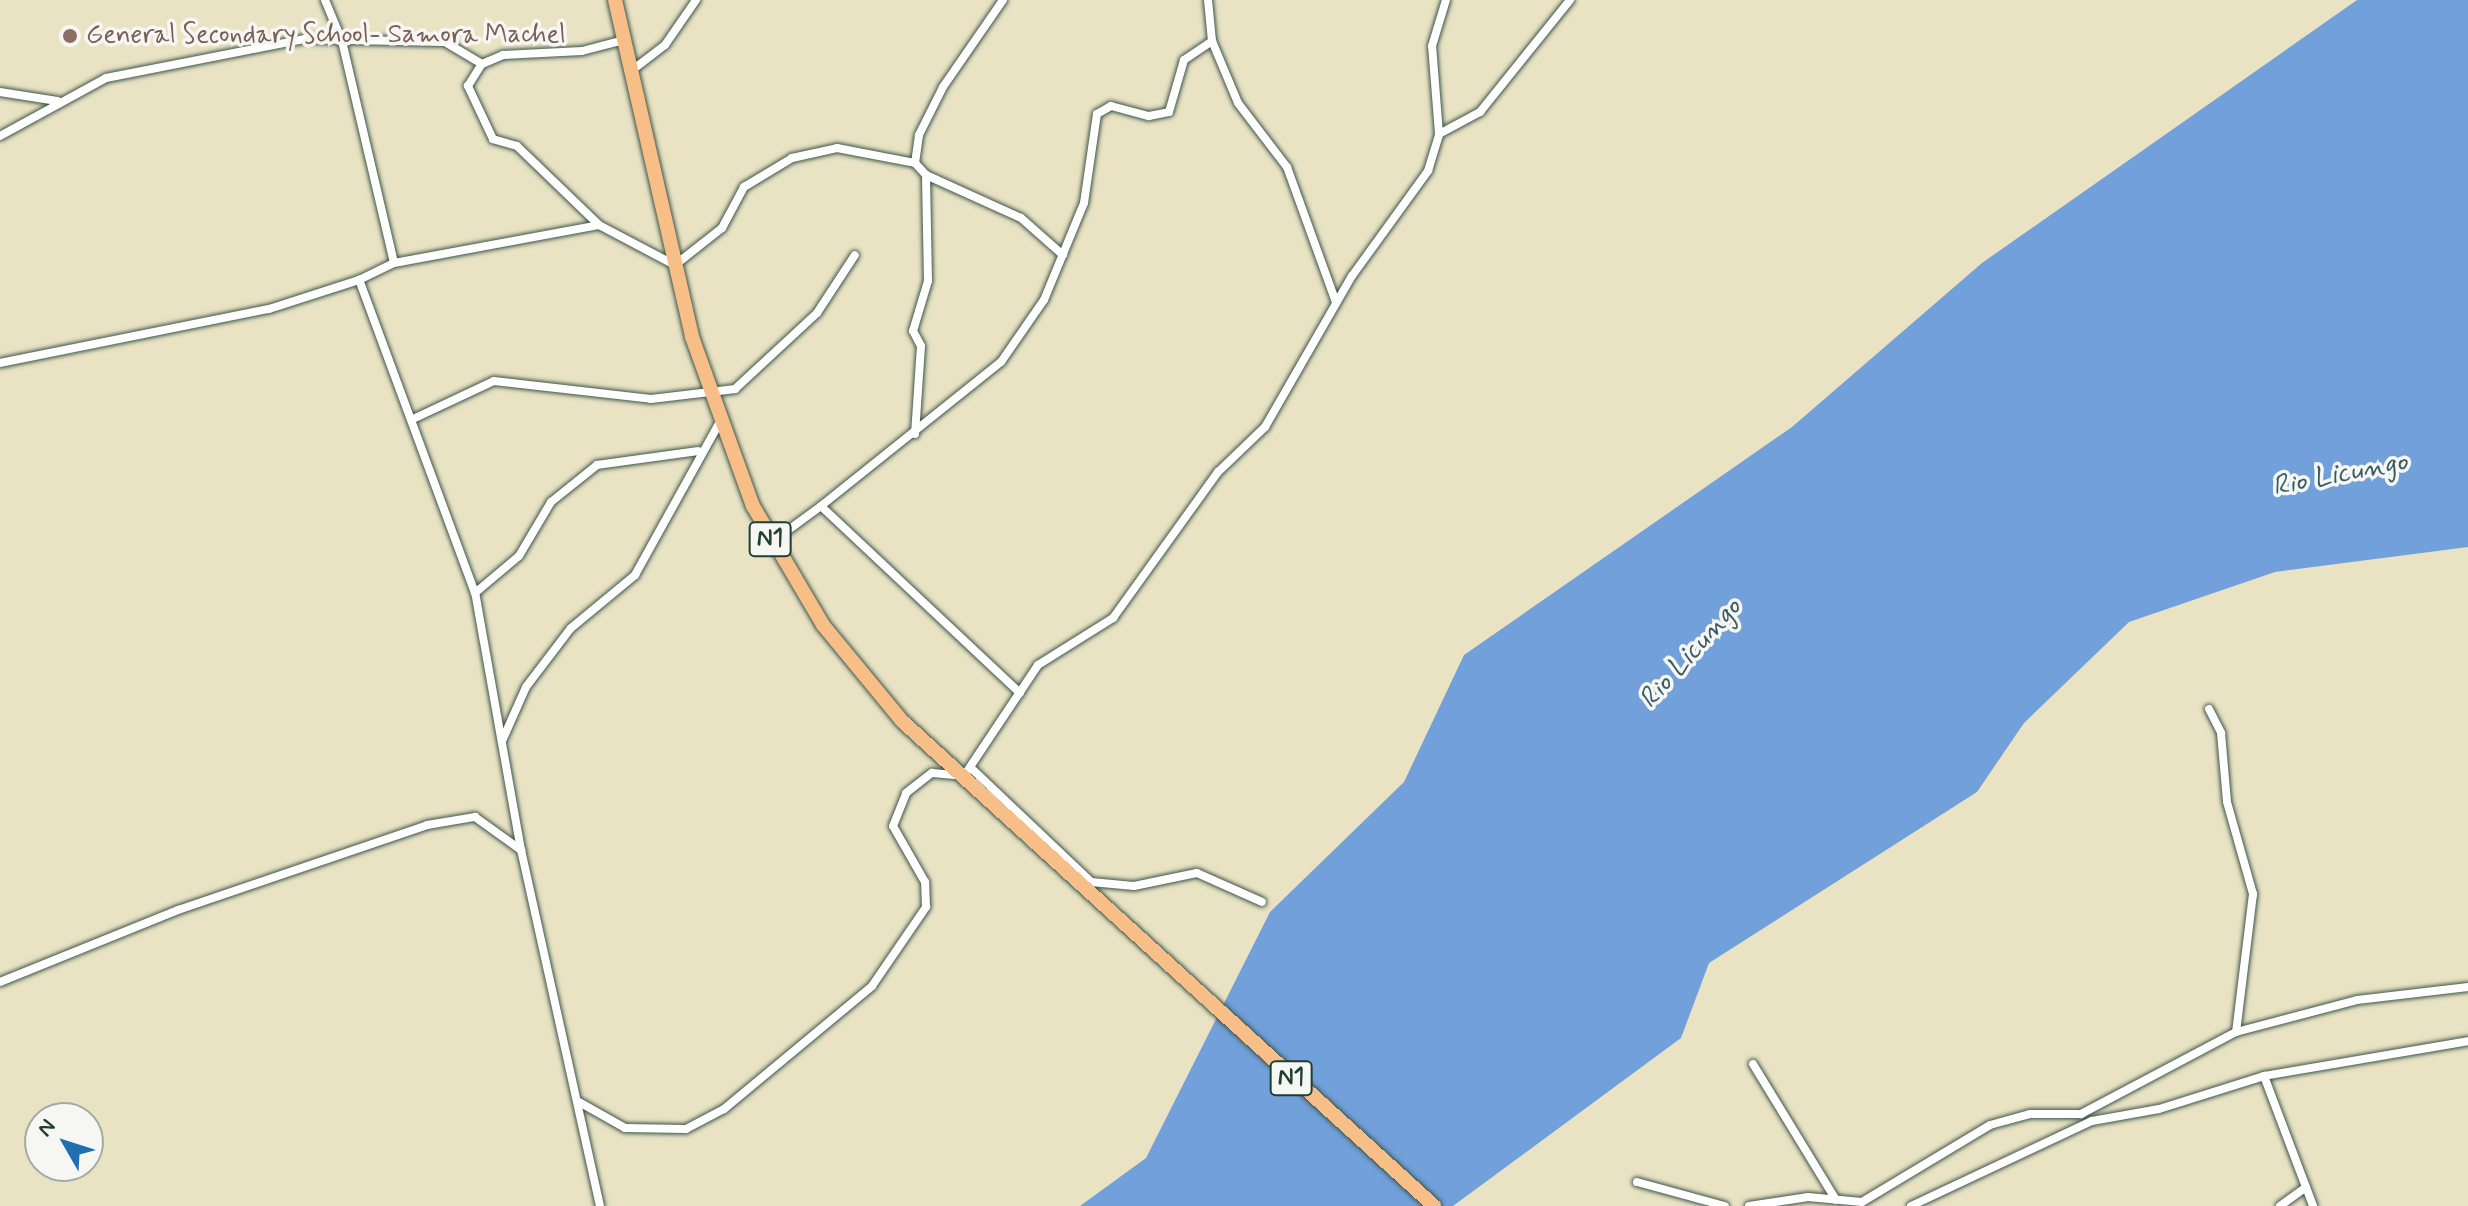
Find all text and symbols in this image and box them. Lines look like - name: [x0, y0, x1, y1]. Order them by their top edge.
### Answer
- place label: General Secondary School- Samora Machel: [86, 20, 574, 52]
- marker: General Secondary School- Samora Machel: [61, 27, 79, 45]
- water label: Rio Licungo: [2271, 446, 2409, 504]
- road number: N1: [748, 519, 792, 559]
- water label: Rio Licungo: [1634, 593, 1748, 715]
- road number: N1: [1269, 1058, 1313, 1098]
- north arrow: [24, 1102, 104, 1182]
- text: N: [31, 1114, 62, 1143]

